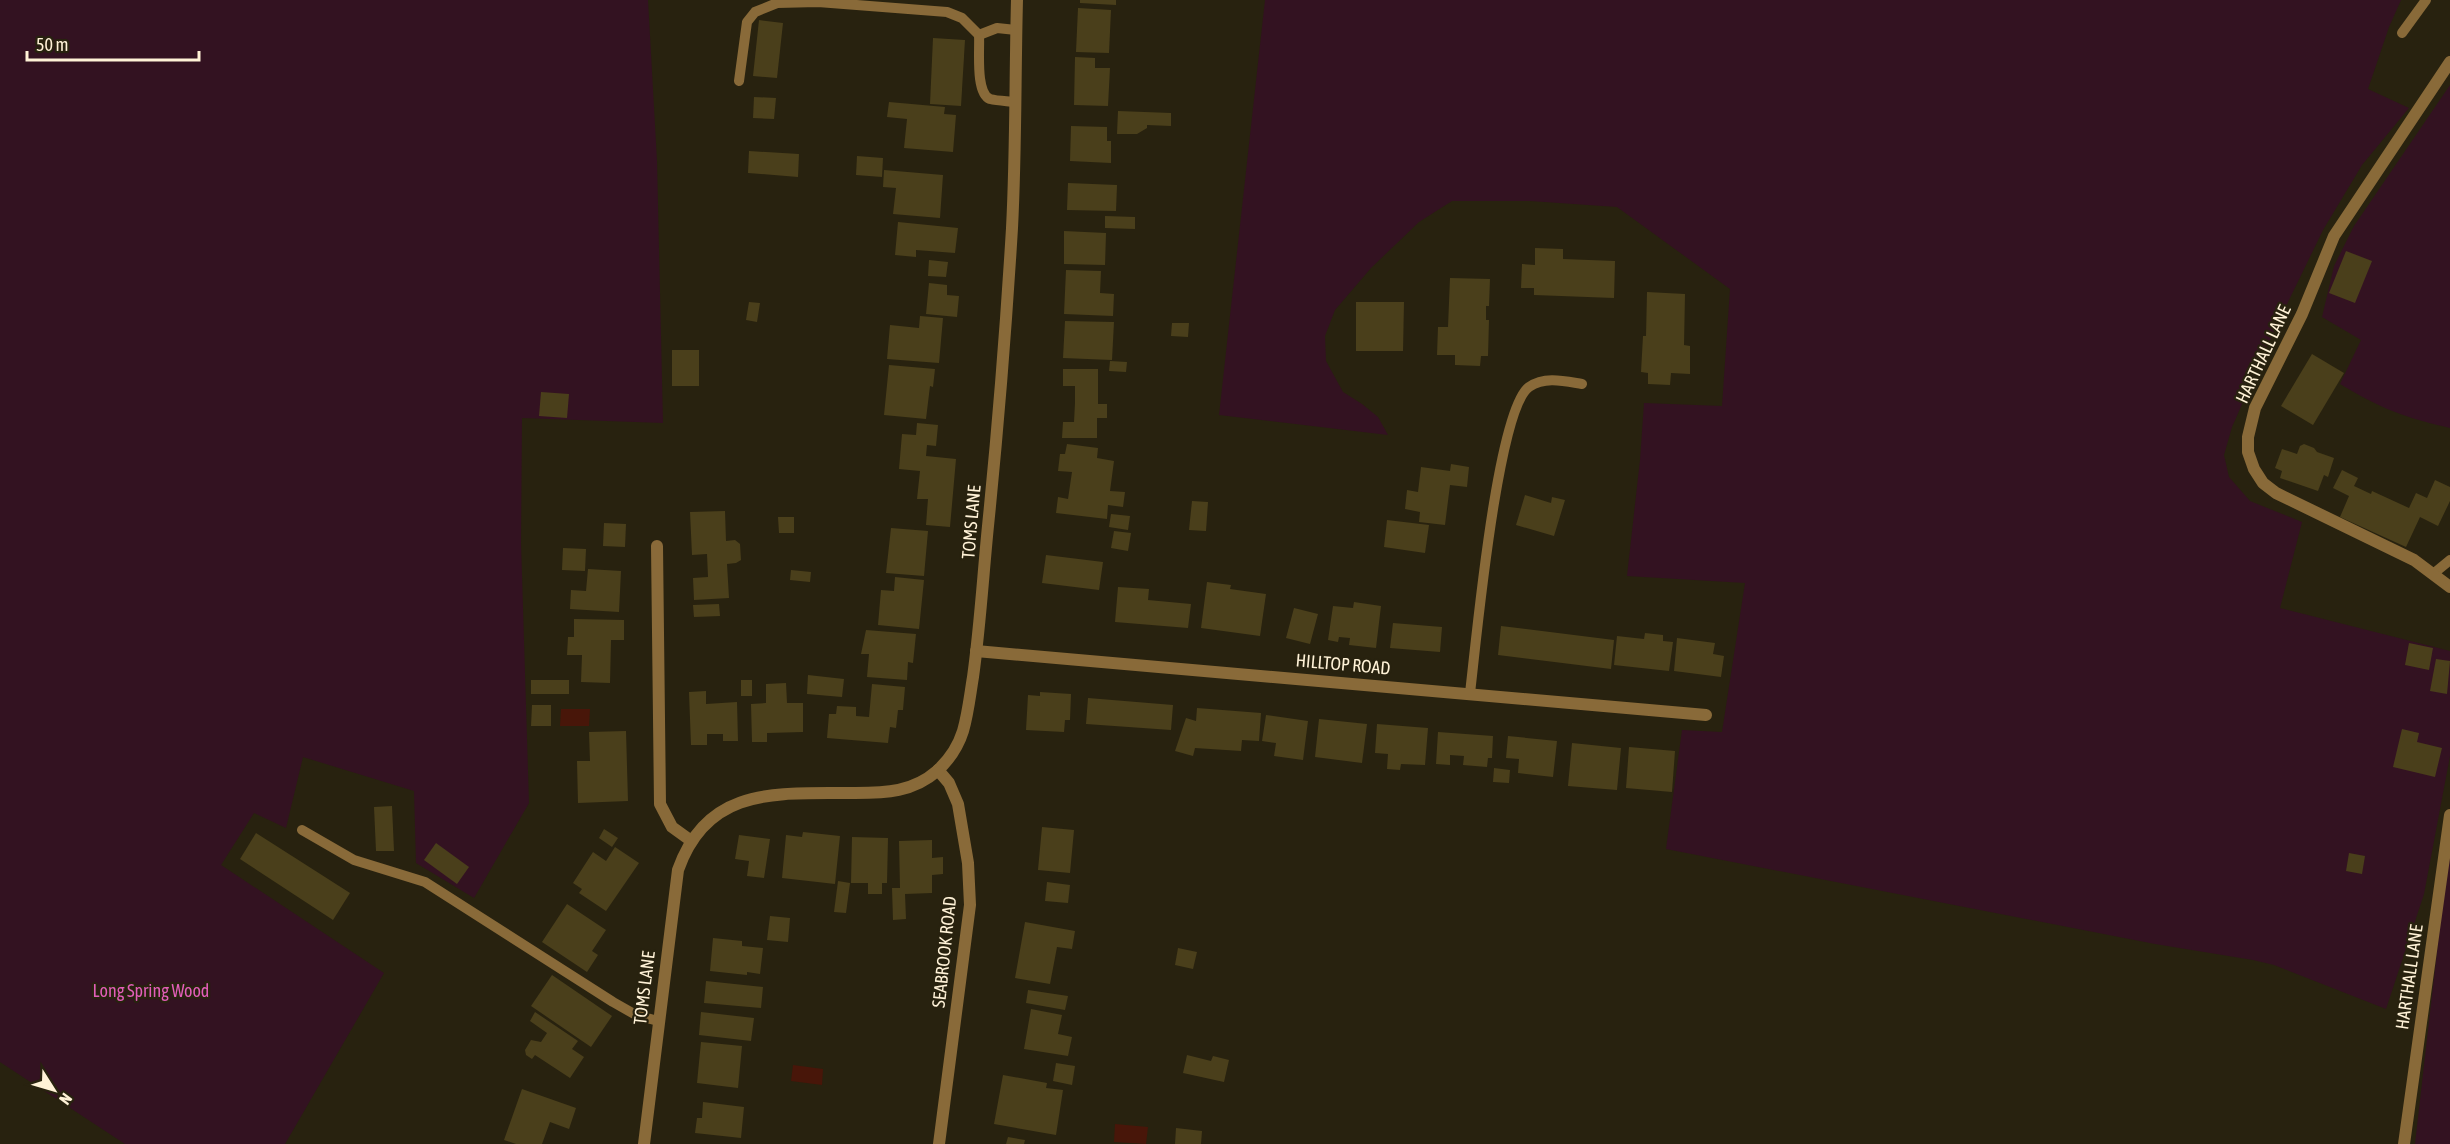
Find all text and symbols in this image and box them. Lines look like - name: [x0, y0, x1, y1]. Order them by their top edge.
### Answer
- scale bar: [27, 24, 200, 62]
- text: 50 m: [36, 34, 68, 55]
- street label: HARTHALL LANE: [2231, 301, 2295, 406]
- street label: TOMS LANE: [957, 484, 985, 560]
- street label: HILLTOP ROAD: [1295, 649, 1391, 679]
- street label: SEABROOK ROAD: [928, 895, 960, 1009]
- street label: HARTHALL LANE: [2391, 923, 2427, 1031]
- street label: TOMS LANE: [629, 950, 659, 1026]
- park label: Long Spring Wood: [93, 980, 209, 1001]
- north arrow: [24, 1060, 84, 1120]
- text: N: [56, 1090, 76, 1108]

